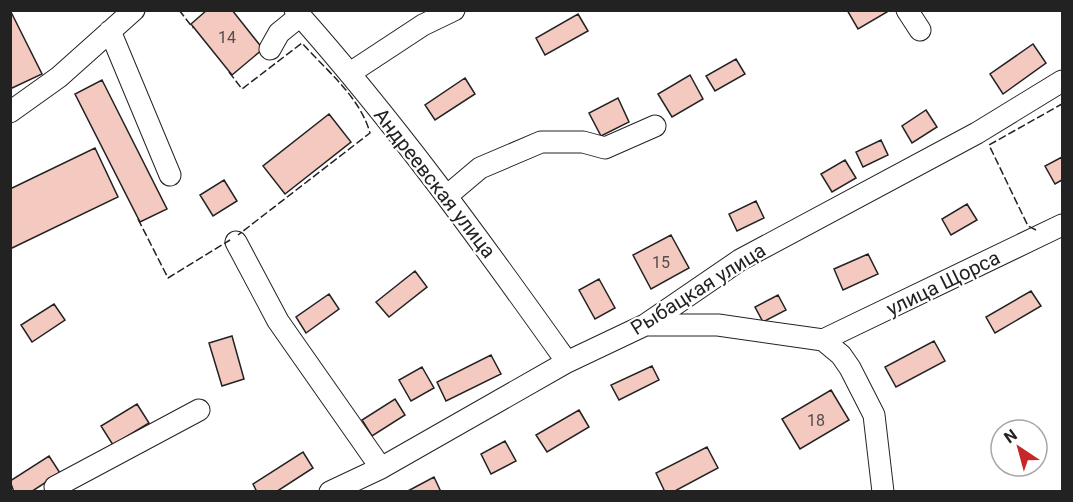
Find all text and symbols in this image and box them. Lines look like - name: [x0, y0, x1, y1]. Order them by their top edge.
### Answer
- house number: 14: [218, 28, 236, 47]
- street label: Андреевская улица: [369, 103, 501, 263]
- street label: Рыбацкая улица: [626, 238, 770, 340]
- street label: улица Щорса: [882, 245, 1004, 321]
- house number: 15: [652, 253, 670, 272]
- house number: 18: [807, 411, 825, 430]
- north arrow: [989, 418, 1049, 478]
- text: N: [1000, 425, 1021, 447]

